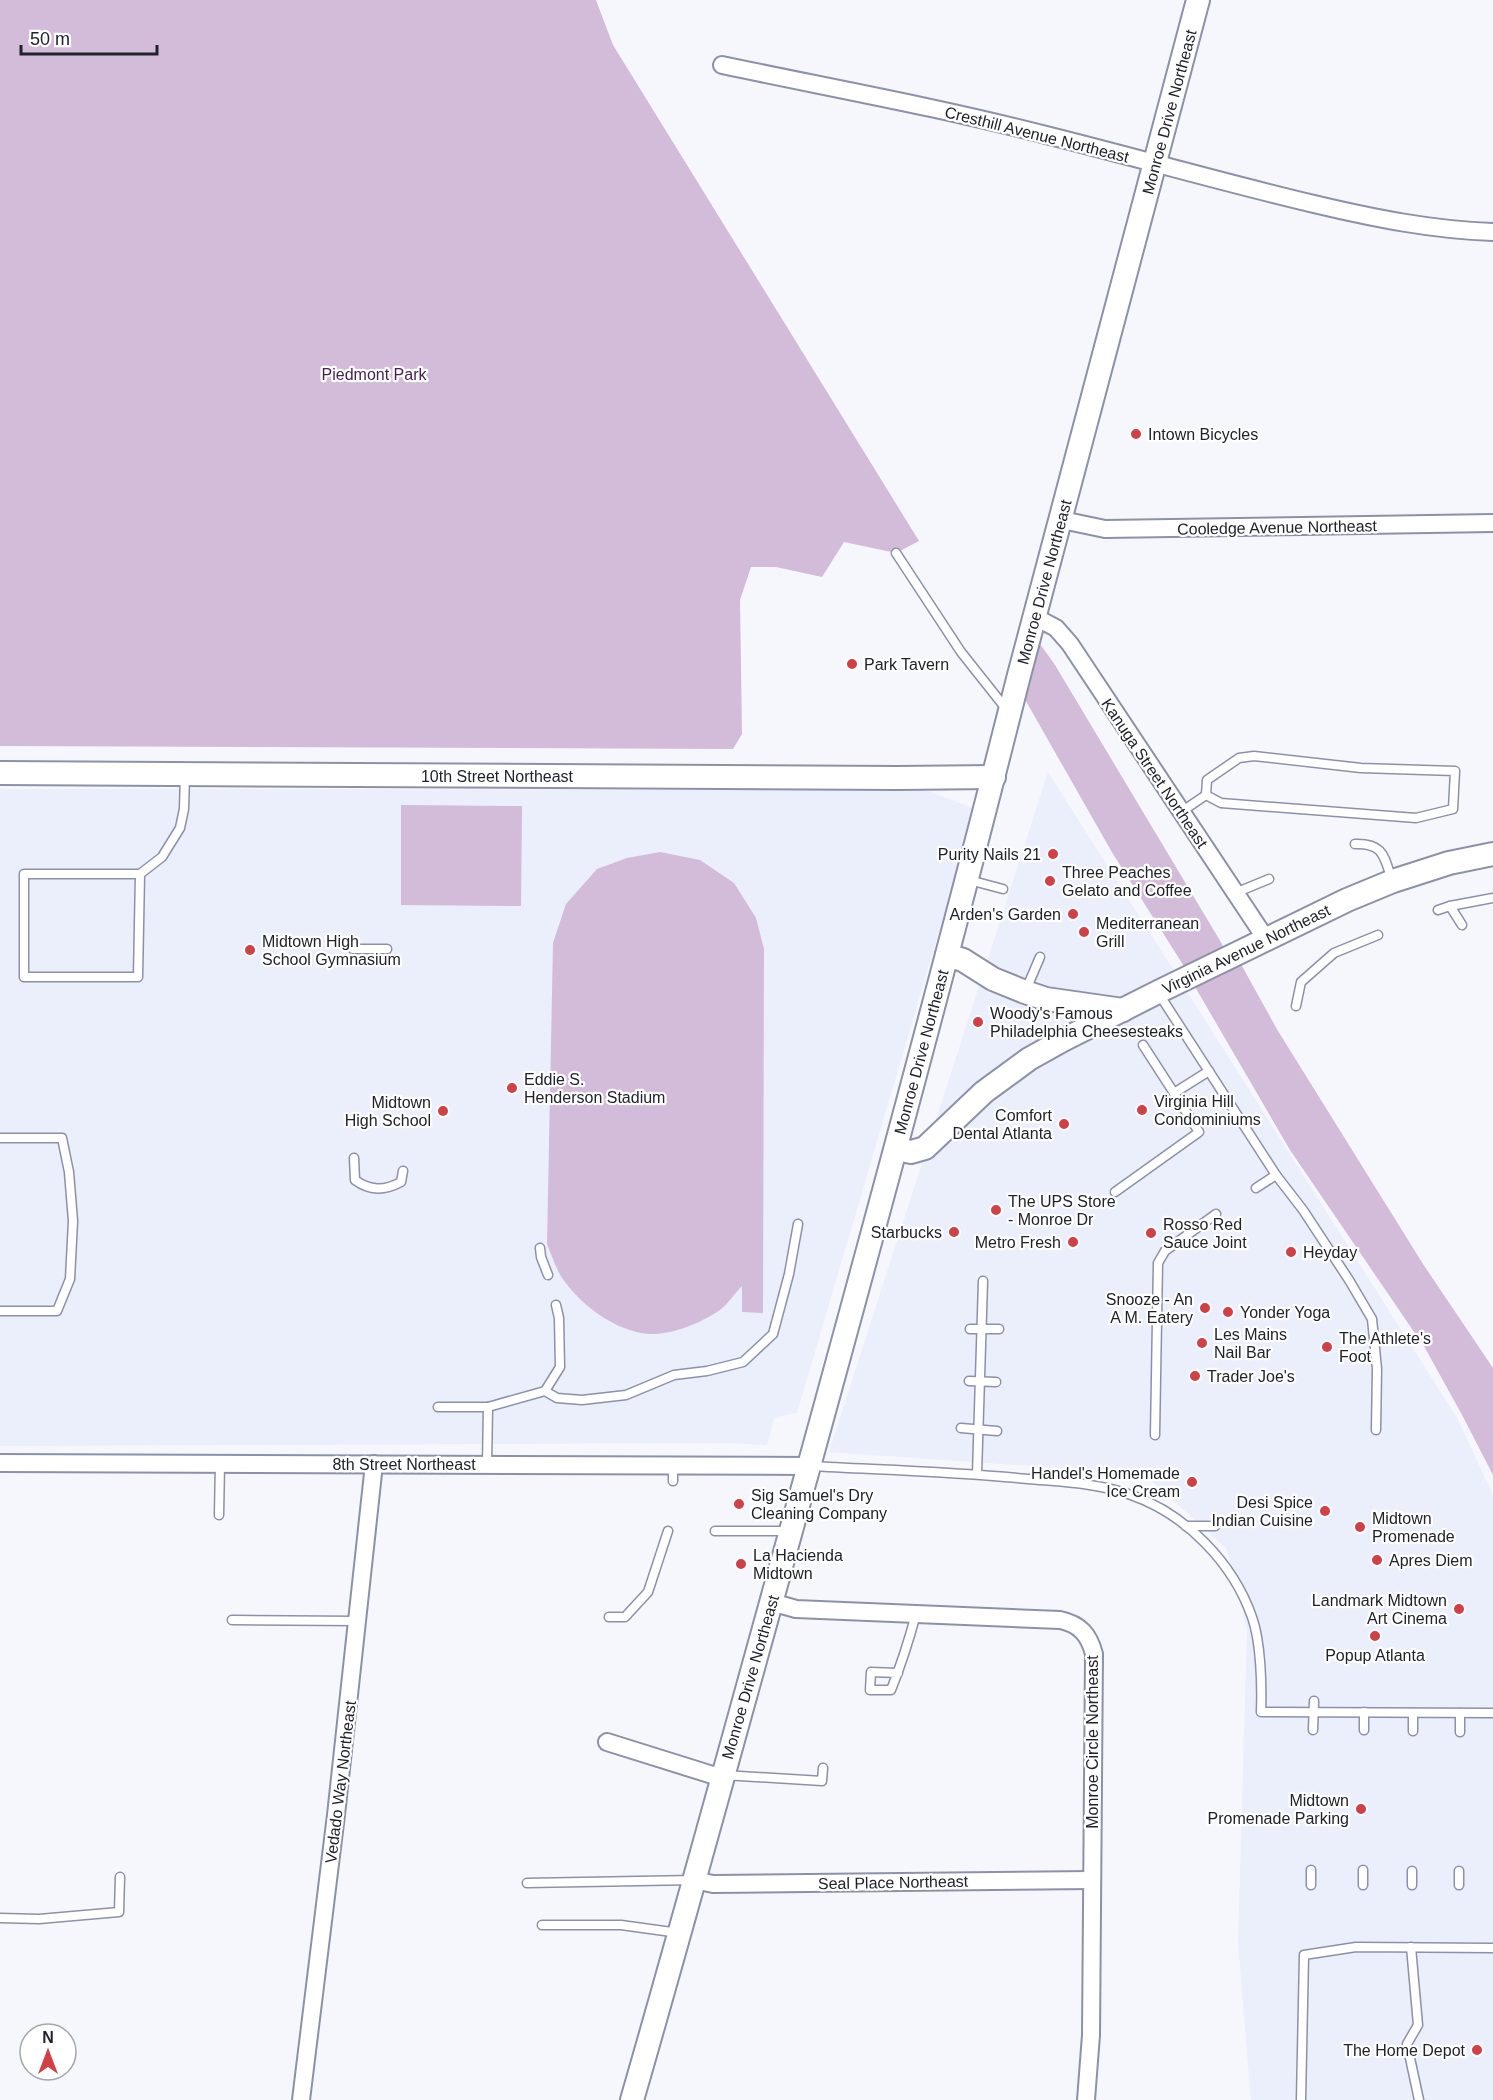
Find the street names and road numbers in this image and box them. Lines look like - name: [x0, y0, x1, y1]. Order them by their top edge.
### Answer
- street label: Monroe Drive Northeast: [1139, 27, 1200, 196]
- street label: Cresthill Avenue Northeast: [943, 103, 1131, 166]
- street label: Monroe Drive Northeast: [1014, 497, 1075, 666]
- street label: Cooledge Avenue Northeast: [1177, 517, 1378, 538]
- street label: Kanuga Street Northeast: [1098, 696, 1211, 851]
- street label: 10th Street Northeast: [421, 768, 574, 785]
- street label: Virginia Avenue Northeast: [1160, 901, 1333, 998]
- street label: Monroe Drive Northeast: [891, 967, 952, 1136]
- street label: 8th Street Northeast: [332, 1456, 476, 1473]
- street label: Monroe Drive Northeast: [719, 1593, 782, 1761]
- street label: Monroe Circle Northeast: [1084, 1655, 1101, 1829]
- street label: Vedado Way Northeast: [322, 1699, 359, 1864]
- street label: Seal Place Northeast: [818, 1873, 969, 1892]

